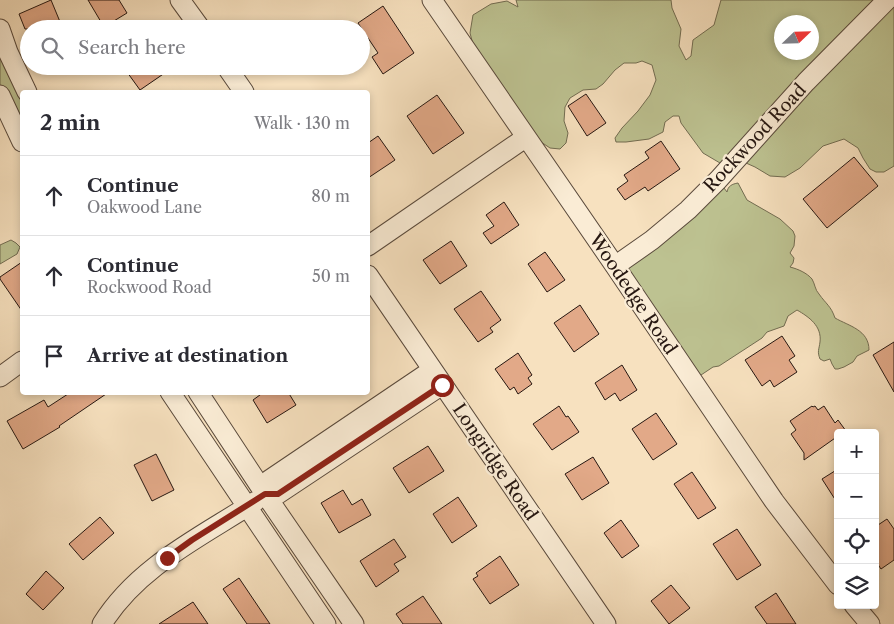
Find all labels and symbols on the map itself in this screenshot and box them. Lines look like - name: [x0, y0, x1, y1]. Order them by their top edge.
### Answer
- north arrow: [774, 15, 819, 60]
- street label: Rockwood Road: [699, 79, 811, 197]
- street label: Woodedge Road: [584, 229, 682, 359]
- route start: [431, 374, 454, 397]
- street label: Longridge Road: [448, 399, 542, 525]
- route end: [156, 547, 179, 570]

